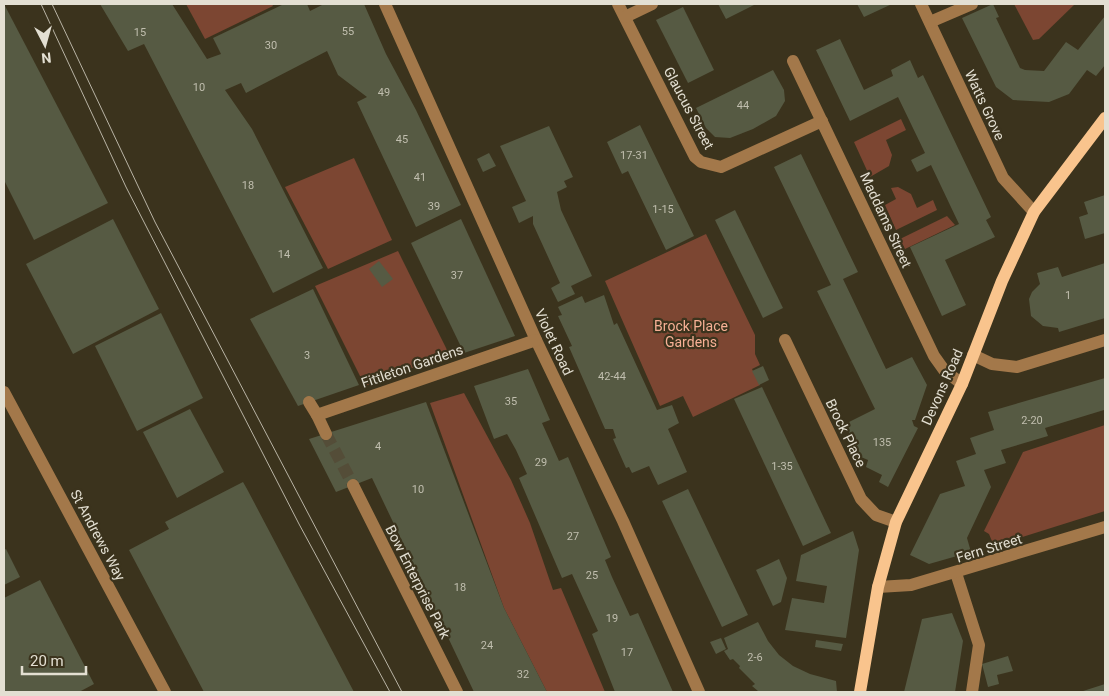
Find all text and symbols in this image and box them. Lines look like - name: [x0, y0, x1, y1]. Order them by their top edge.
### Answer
- north arrow: [20, 20, 70, 70]
- house number: 55: [342, 25, 354, 38]
- house number: 15: [134, 26, 146, 39]
- house number: 30: [265, 39, 277, 52]
- text: N: [41, 49, 52, 66]
- street label: Glaucus Street: [661, 64, 718, 152]
- street label: Watts Grove: [962, 67, 1008, 143]
- house number: 10: [193, 81, 205, 94]
- house number: 49: [378, 86, 390, 99]
- house number: 44: [737, 99, 749, 112]
- house number: 45: [396, 133, 408, 146]
- house number: 17-31: [620, 149, 648, 162]
- street label: Maddams Street: [857, 170, 915, 271]
- house number: 41: [414, 171, 426, 184]
- house number: 18: [242, 179, 254, 192]
- house number: 39: [428, 200, 440, 213]
- house number: 1-15: [652, 203, 674, 216]
- house number: 14: [278, 248, 290, 261]
- house number: 37: [451, 269, 463, 282]
- house number: 1: [1065, 289, 1071, 302]
- street label: Violet Road: [532, 306, 576, 378]
- park label: Brock Place Gardens: [654, 318, 728, 350]
- street label: Fittleton Gardens: [359, 341, 465, 391]
- street label: Devons Road: [918, 346, 966, 428]
- house number: 3: [304, 349, 310, 362]
- house number: 42-44: [598, 370, 626, 383]
- house number: 35: [505, 395, 517, 408]
- street label: Brock Place: [823, 396, 869, 470]
- house number: 2-20: [1021, 414, 1043, 427]
- house number: 135: [873, 436, 891, 449]
- house number: 4: [375, 440, 381, 453]
- house number: 29: [535, 456, 547, 469]
- house number: 1-35: [771, 460, 793, 473]
- house number: 10: [412, 483, 424, 496]
- street label: St Andrews Way: [67, 487, 129, 584]
- street label: Bow Enterprise Park: [382, 522, 454, 642]
- house number: 27: [567, 530, 579, 543]
- street label: Fern Street: [954, 530, 1024, 566]
- house number: 25: [586, 569, 598, 582]
- house number: 18: [454, 581, 466, 594]
- house number: 19: [606, 612, 618, 625]
- house number: 24: [481, 639, 493, 652]
- scale bar: [22, 644, 86, 676]
- house number: 17: [621, 646, 633, 659]
- house number: 2-6: [747, 651, 763, 664]
- text: 20 m: [30, 652, 64, 670]
- house number: 32: [517, 668, 529, 681]

